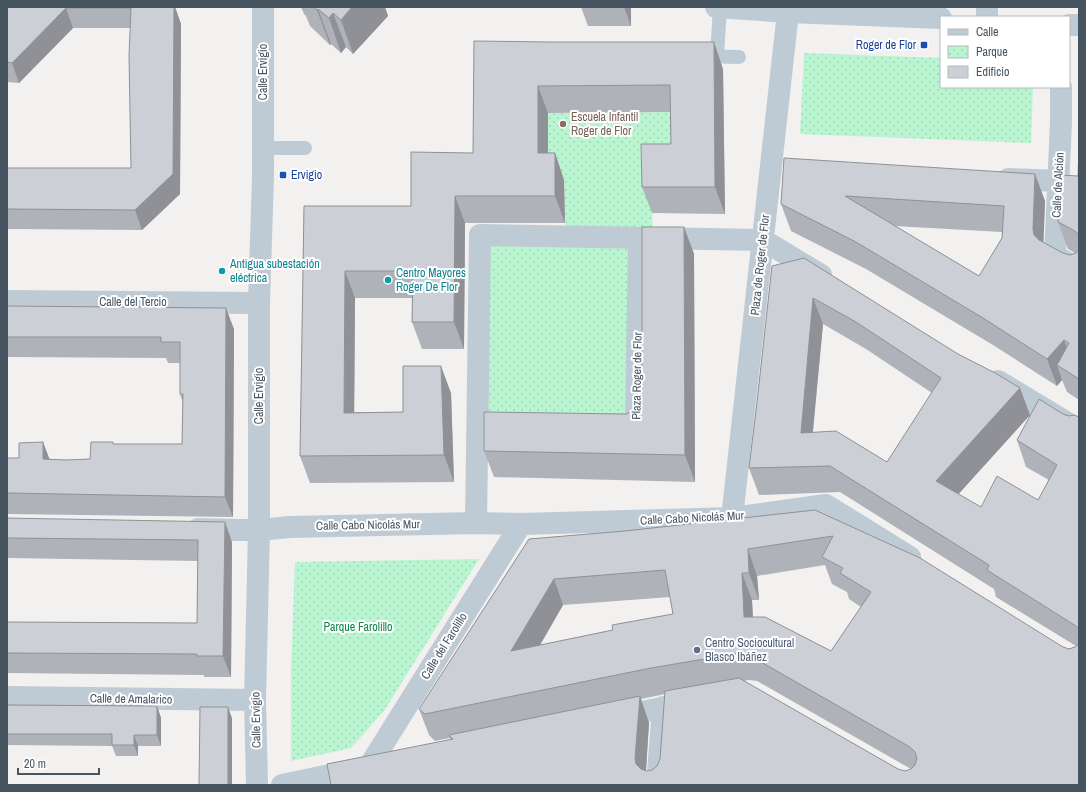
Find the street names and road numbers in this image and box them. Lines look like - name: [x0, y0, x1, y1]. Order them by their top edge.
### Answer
- street label: Calle Ervigio: [255, 44, 271, 100]
- street label: Calle de Alción: [1048, 152, 1068, 218]
- street label: Plaza de Roger de Flor: [747, 213, 773, 316]
- street label: Calle del Tercio: [99, 294, 167, 310]
- street label: Plaza Roger de Flor: [628, 331, 646, 420]
- street label: Calle Ervigio: [251, 368, 267, 424]
- street label: Calle Cabo Nicolás Mur: [640, 507, 745, 529]
- street label: Calle Cabo Nicolás Mur: [316, 516, 421, 534]
- street label: Calle del Farolillo: [417, 610, 471, 682]
- street label: Calle de Amalarico: [90, 690, 172, 708]
- street label: Calle Ervigio: [248, 692, 264, 748]

